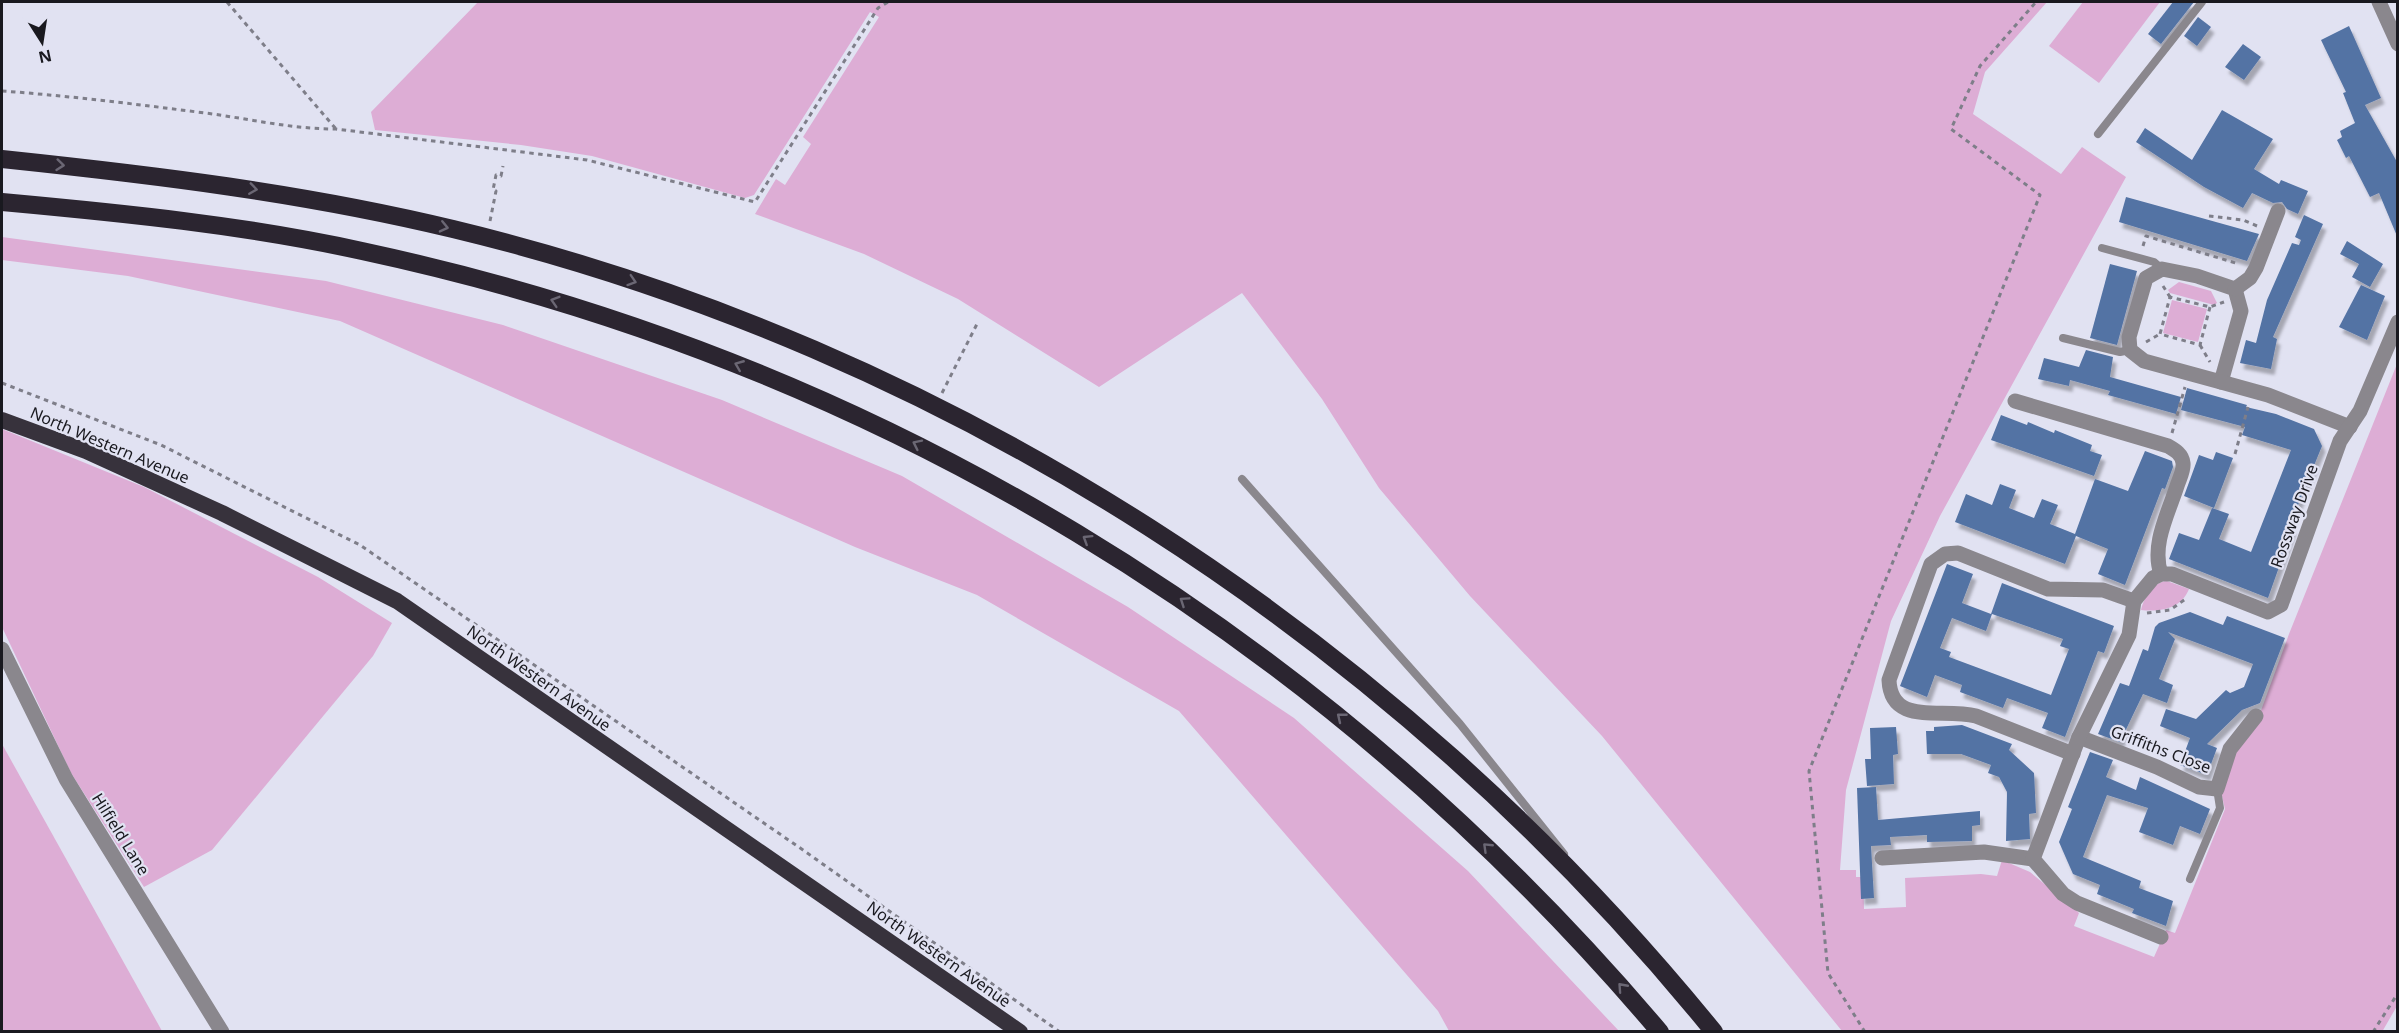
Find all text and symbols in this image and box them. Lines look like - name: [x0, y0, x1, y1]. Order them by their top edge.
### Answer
- north arrow: [12, 12, 72, 72]
- text: N: [36, 45, 54, 69]
- one-way arrow: [55, 158, 64, 171]
- one-way arrow: [249, 182, 258, 195]
- one-way arrow: [439, 220, 449, 233]
- one-way arrow: [626, 273, 637, 286]
- one-way arrow: [550, 296, 561, 308]
- one-way arrow: [734, 360, 745, 372]
- street label: North Western Avenue: [27, 401, 193, 489]
- one-way arrow: [912, 440, 923, 452]
- street label: Rossway Drive: [2265, 461, 2323, 571]
- one-way arrow: [1083, 534, 1093, 546]
- one-way arrow: [1180, 597, 1190, 609]
- street label: North Western Avenue: [463, 620, 615, 736]
- one-way arrow: [1337, 714, 1348, 725]
- street label: Griffiths Close: [2108, 720, 2214, 778]
- street label: Hilfield Lane: [87, 789, 155, 879]
- one-way arrow: [1483, 843, 1493, 854]
- street label: North Western Avenue: [863, 896, 1015, 1012]
- one-way arrow: [1618, 983, 1629, 994]

